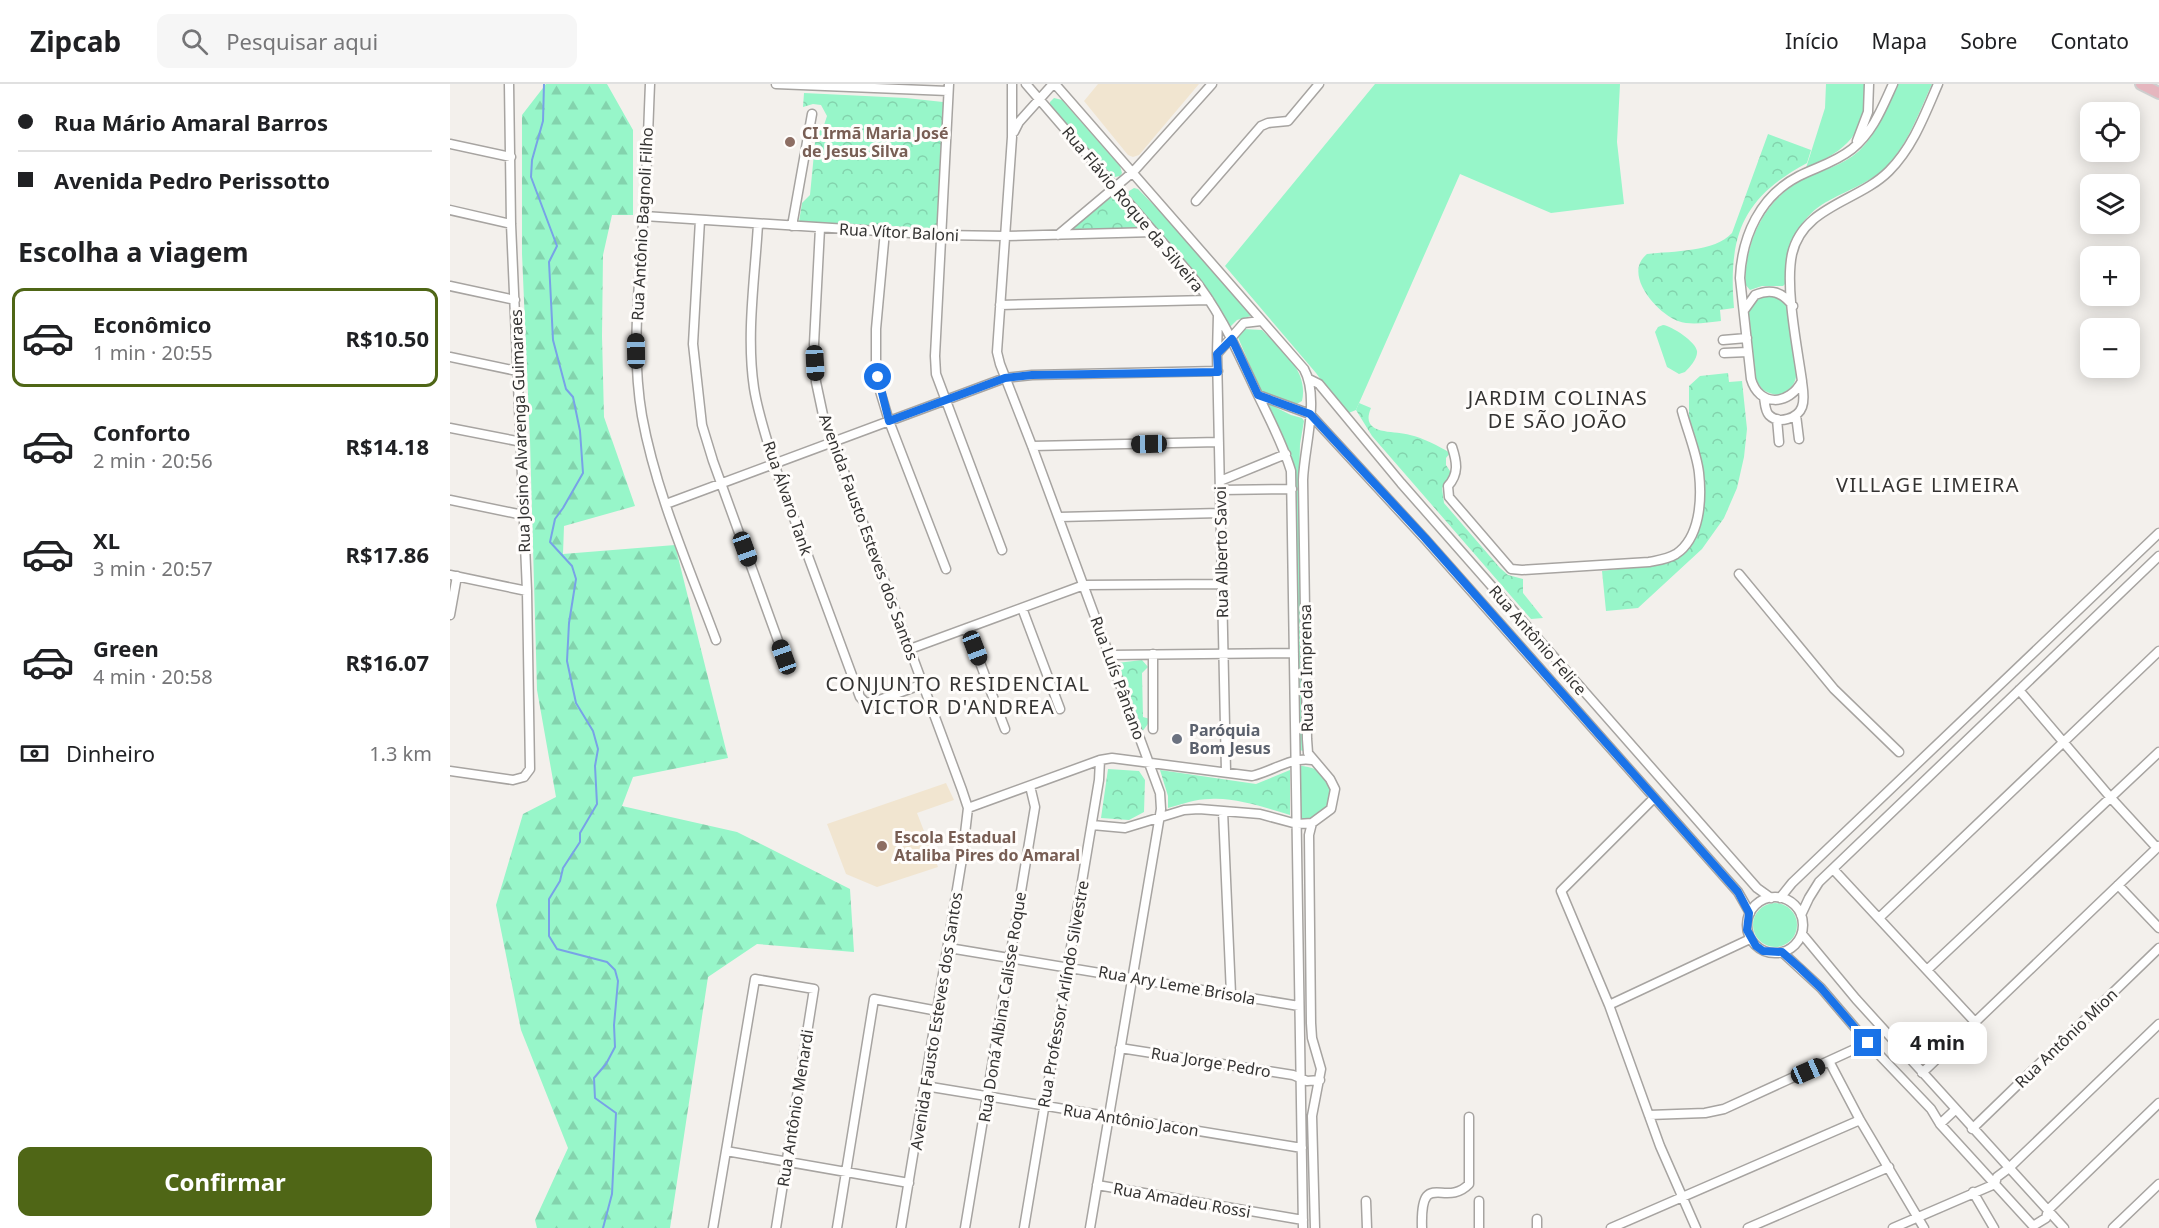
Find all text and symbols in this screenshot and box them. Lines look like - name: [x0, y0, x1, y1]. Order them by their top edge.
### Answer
- search box: [157, 14, 577, 68]
- text: Zipcab: [30, 22, 121, 60]
- icon: search: [178, 25, 211, 58]
- text: Pesquisar aqui: [226, 26, 378, 56]
- text: Início: [1785, 27, 1839, 55]
- text: Mapa: [1872, 27, 1927, 55]
- text: Sobre: [1960, 27, 2017, 55]
- text: Contato: [2050, 27, 2129, 55]
- map controls: [2080, 102, 2140, 378]
- button: locate: [2080, 102, 2140, 162]
- text: Rua Mário Amaral Barros: [54, 107, 328, 137]
- place label: CI Irmã Maria José de Jesus Silva: [802, 122, 949, 162]
- street label: Rua Flávio Roque da Silveira: [1057, 122, 1209, 296]
- street label: Rua Antônio Bagnoli Filho: [626, 127, 658, 321]
- marker: CI Irmã Maria José de Jesus Silva: [783, 135, 797, 149]
- text: Avenida Pedro Perissotto: [54, 165, 330, 195]
- button: layers: [2080, 174, 2140, 234]
- street label: Rua Vítor Baloni: [838, 218, 960, 246]
- text: Escolha a viagem: [18, 233, 249, 270]
- button: +: [2080, 246, 2140, 306]
- text: Econômico: [93, 309, 212, 339]
- street label: Rua Josino Alvarenga Guimaraes: [505, 309, 535, 553]
- icon: car: [21, 311, 75, 365]
- button: −: [2080, 318, 2140, 378]
- text: R$10.50: [345, 323, 429, 353]
- car: [627, 333, 645, 369]
- text: 1 min · 20:55: [93, 339, 213, 366]
- car: [805, 345, 825, 381]
- route start: [864, 363, 891, 390]
- district label: JARDIM COLINAS DE SÃO JOÃO: [1466, 384, 1648, 434]
- street label: Avenida Fausto Esteves dos Santos: [814, 411, 924, 663]
- text: Conforto: [93, 417, 191, 447]
- icon: car: [21, 419, 75, 473]
- text: R$14.18: [345, 431, 429, 461]
- car: [1131, 435, 1167, 453]
- street label: Rua Álvaro Tank: [758, 438, 818, 559]
- text: 2 min · 20:56: [93, 447, 213, 474]
- district label: VILLAGE LIMEIRA: [1836, 471, 2020, 498]
- street label: Rua Alberto Savoi: [1209, 486, 1233, 618]
- text: XL: [93, 525, 120, 555]
- icon: car: [21, 527, 75, 581]
- car: [730, 529, 760, 569]
- text: R$17.86: [345, 539, 429, 569]
- text: 3 min · 20:57: [93, 555, 213, 582]
- street label: Rua Antônio Felice: [1484, 580, 1592, 700]
- street label: Rua da Imprensa: [1294, 604, 1318, 732]
- street label: Rua Luís Pântano: [1085, 613, 1151, 743]
- car: [960, 628, 990, 668]
- text: Green: [93, 633, 159, 663]
- icon: car: [21, 635, 75, 689]
- car: [769, 637, 799, 677]
- text: R$16.07: [345, 647, 429, 677]
- text: 4 min · 20:58: [93, 663, 213, 690]
- district label: CONJUNTO RESIDENCIAL VICTOR D'ANDREA: [826, 670, 1090, 720]
- place label: Paróquia Bom Jesus: [1189, 719, 1271, 759]
- marker: Paróquia Bom Jesus: [1170, 732, 1184, 746]
- icon: cash: [18, 737, 51, 770]
- text: Dinheiro: [66, 738, 155, 768]
- text: 1.3 km: [369, 740, 432, 767]
- place label: Escola Estadual Ataliba Pires do Amaral: [894, 826, 1080, 866]
- marker: Escola Estadual Ataliba Pires do Amaral: [875, 839, 889, 853]
- street label: Rua Professor Arlíndo Silvestre: [1032, 879, 1094, 1109]
- street label: Avenida Fausto Esteves dos Santos: [905, 890, 967, 1152]
- street label: Rua Doná Albina Calisse Roque: [973, 890, 1031, 1124]
- street label: Rua Ary Leme Brisola: [1097, 960, 1257, 1010]
- street label: Rua Antônio Mion: [2010, 983, 2122, 1093]
- callout: 4 min: [1889, 1022, 1988, 1064]
- street label: Rua Antônio Menardi: [772, 1028, 818, 1188]
- route end: [1854, 1029, 1881, 1056]
- text: 4 min: [1910, 1029, 1965, 1056]
- street label: Rua Jorge Pedro: [1150, 1042, 1272, 1082]
- car: [1788, 1055, 1828, 1087]
- street label: Rua Antônio Jacon: [1062, 1098, 1200, 1142]
- button: Confirmar: [18, 1147, 432, 1216]
- street label: Rua Amadeu Rossi: [1112, 1177, 1252, 1223]

